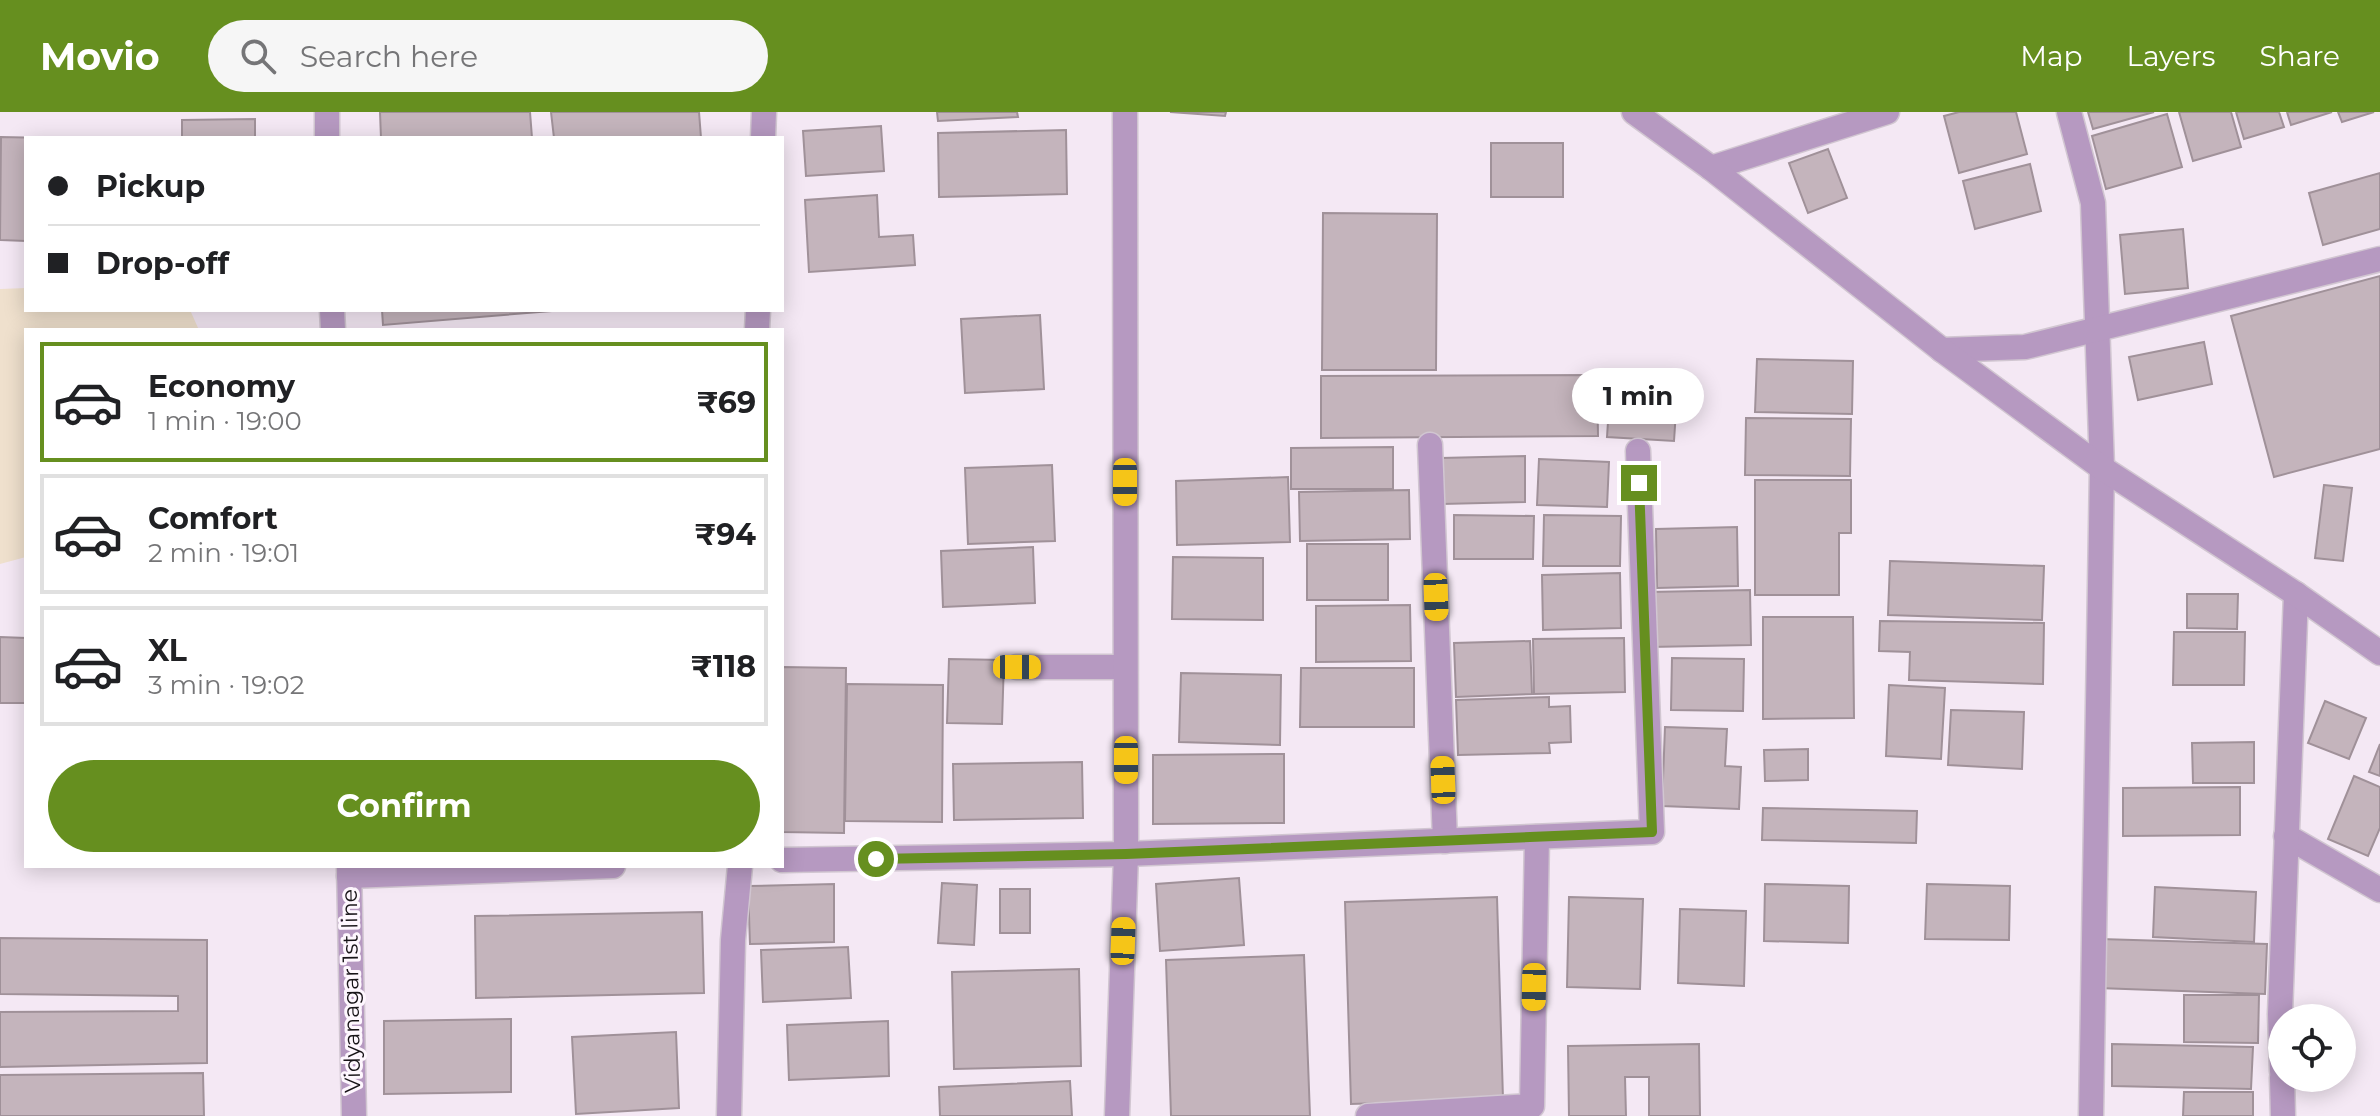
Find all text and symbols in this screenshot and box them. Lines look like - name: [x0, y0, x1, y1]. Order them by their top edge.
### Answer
- search box: [208, 20, 768, 92]
- text: Movio: [40, 33, 160, 80]
- icon: search: [236, 34, 280, 78]
- text: Search here: [300, 38, 478, 75]
- text: Map: [2020, 39, 2083, 73]
- text: Layers: [2127, 39, 2216, 73]
- text: Share: [2260, 39, 2340, 73]
- text: Pickup: [96, 168, 205, 205]
- text: Drop-off: [96, 245, 229, 282]
- icon: car: [52, 366, 124, 438]
- callout: 1 min: [1573, 367, 1705, 423]
- text: Economy: [148, 368, 295, 405]
- text: 1 min: [1603, 380, 1673, 412]
- text: ₹69: [697, 384, 756, 421]
- text: 1 min · 19:00: [148, 405, 302, 437]
- car: [1113, 458, 1137, 506]
- route end: [1621, 465, 1657, 501]
- icon: car: [52, 498, 124, 570]
- text: Comfort: [148, 500, 278, 537]
- text: ₹94: [695, 516, 756, 553]
- text: 2 min · 19:01: [148, 537, 299, 569]
- car: [1423, 573, 1449, 621]
- icon: car: [52, 630, 124, 702]
- text: XL: [148, 632, 187, 669]
- text: ₹118: [691, 648, 756, 685]
- car: [993, 655, 1041, 679]
- text: 3 min · 19:02: [148, 669, 305, 701]
- car: [1114, 736, 1138, 784]
- car: [1430, 756, 1456, 804]
- button: Confirm: [48, 760, 760, 852]
- route start: [858, 841, 894, 877]
- street label: Vidyanagar 1st line: [336, 889, 366, 1093]
- car: [1110, 917, 1136, 965]
- car: [1522, 963, 1546, 1011]
- map controls: [2268, 1004, 2356, 1092]
- button: locate: [2268, 1004, 2356, 1092]

